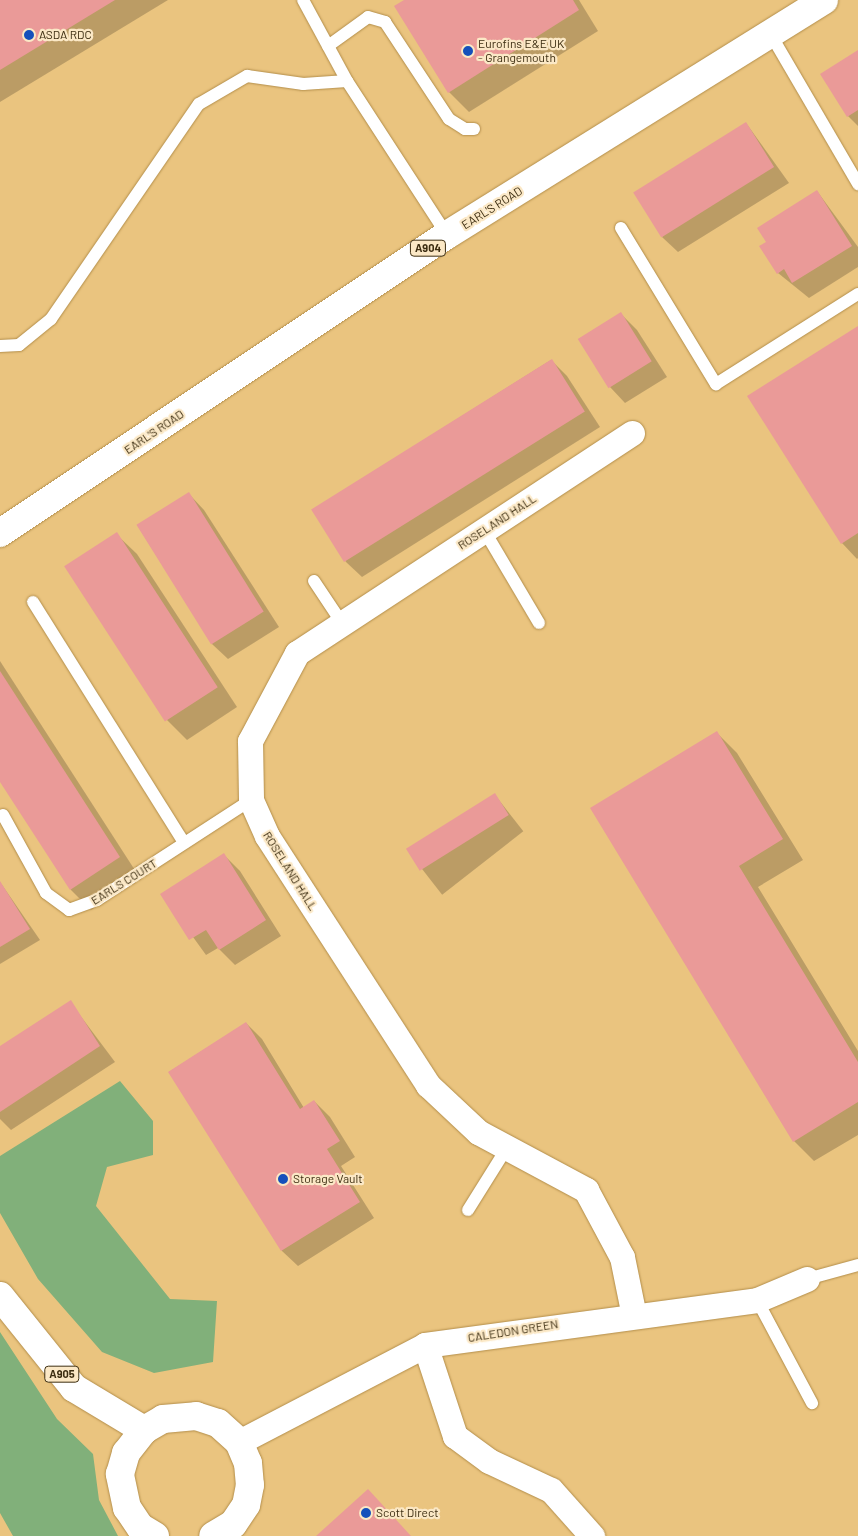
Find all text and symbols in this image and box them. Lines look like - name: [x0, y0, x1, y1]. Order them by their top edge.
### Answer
- place label: ASDA RDC: [39, 28, 92, 42]
- marker: ASDA RDC: [23, 29, 35, 41]
- place label: Eurofins E&E UK - Grangemouth: [478, 37, 564, 65]
- marker: Eurofins E&E UK - Grangemouth: [462, 45, 474, 57]
- street label: EARL'S ROAD: [459, 184, 525, 232]
- road number: A904: [409, 240, 447, 256]
- street label: EARL'S ROAD: [121, 407, 187, 457]
- street label: ROSELAND HALL: [455, 491, 539, 553]
- street label: ROSELAND HALL: [260, 829, 320, 913]
- street label: EARLS COURT: [88, 856, 160, 908]
- place label: Storage Vault: [293, 1172, 363, 1186]
- marker: Storage Vault: [277, 1173, 289, 1185]
- street label: CALEDON GREEN: [467, 1317, 559, 1345]
- road number: A905: [43, 1366, 81, 1382]
- place label: Scott Direct: [376, 1506, 439, 1520]
- marker: Scott Direct: [360, 1507, 372, 1519]

